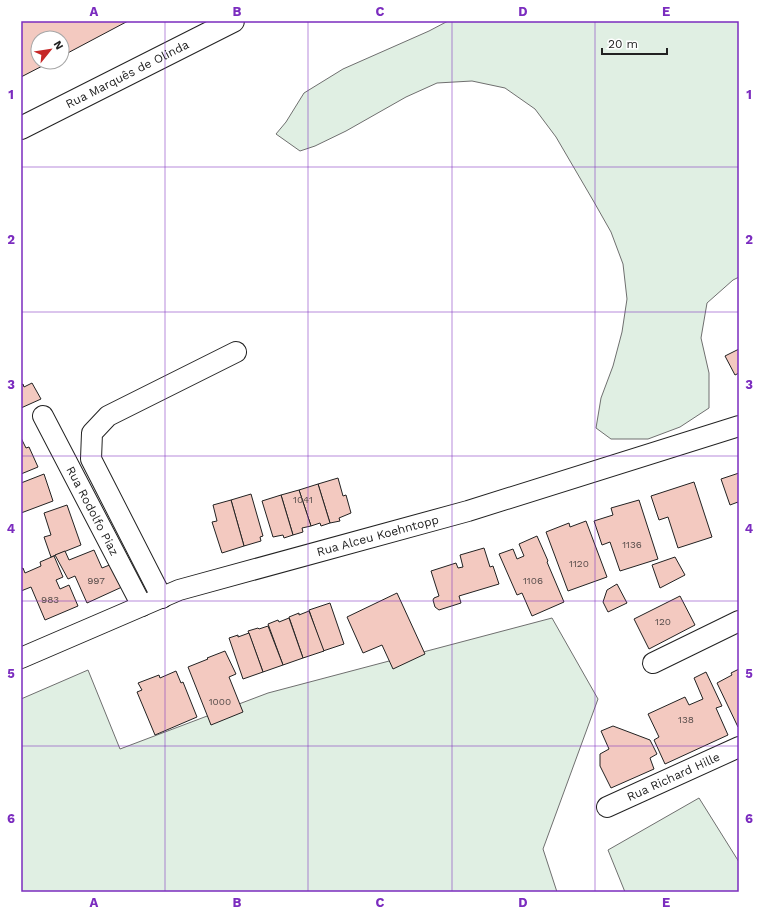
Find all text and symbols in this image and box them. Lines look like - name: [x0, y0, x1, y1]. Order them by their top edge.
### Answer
- text: A: [90, 4, 99, 19]
- text: B: [233, 4, 242, 19]
- text: C: [376, 4, 385, 19]
- text: D: [518, 4, 528, 19]
- text: E: [662, 4, 670, 19]
- north arrow: [30, 30, 70, 70]
- scale bar: [602, 30, 667, 56]
- street label: Rua Marquês de Olinda: [63, 37, 191, 111]
- text: 20 m: [608, 37, 638, 51]
- text: N: [51, 38, 66, 52]
- text: 1: [8, 87, 14, 102]
- text: 1: [746, 87, 752, 102]
- text: 2: [7, 232, 15, 247]
- text: 2: [745, 232, 753, 247]
- text: 3: [7, 377, 15, 392]
- text: 3: [745, 377, 753, 392]
- street label: Rua Rodolfo Piaz: [63, 464, 122, 558]
- house number: 1041: [293, 494, 313, 505]
- street label: Rua Alceu Koehntopp: [315, 512, 440, 559]
- text: 4: [7, 521, 16, 536]
- text: 4: [745, 521, 754, 536]
- house number: 1136: [622, 539, 642, 550]
- house number: 1120: [569, 558, 589, 569]
- house number: 997: [87, 575, 105, 586]
- house number: 1106: [523, 575, 543, 586]
- house number: 983: [41, 594, 59, 605]
- house number: 120: [655, 616, 671, 627]
- text: 5: [7, 666, 15, 681]
- text: 5: [745, 666, 753, 681]
- house number: 1000: [209, 696, 231, 707]
- house number: 138: [678, 714, 694, 725]
- street label: Rua Richard Hille: [625, 750, 722, 804]
- text: 6: [7, 811, 15, 826]
- text: 6: [745, 811, 753, 826]
- text: A: [90, 895, 99, 910]
- text: B: [233, 895, 242, 910]
- text: C: [376, 895, 385, 910]
- text: D: [518, 895, 528, 910]
- text: E: [662, 895, 670, 910]

